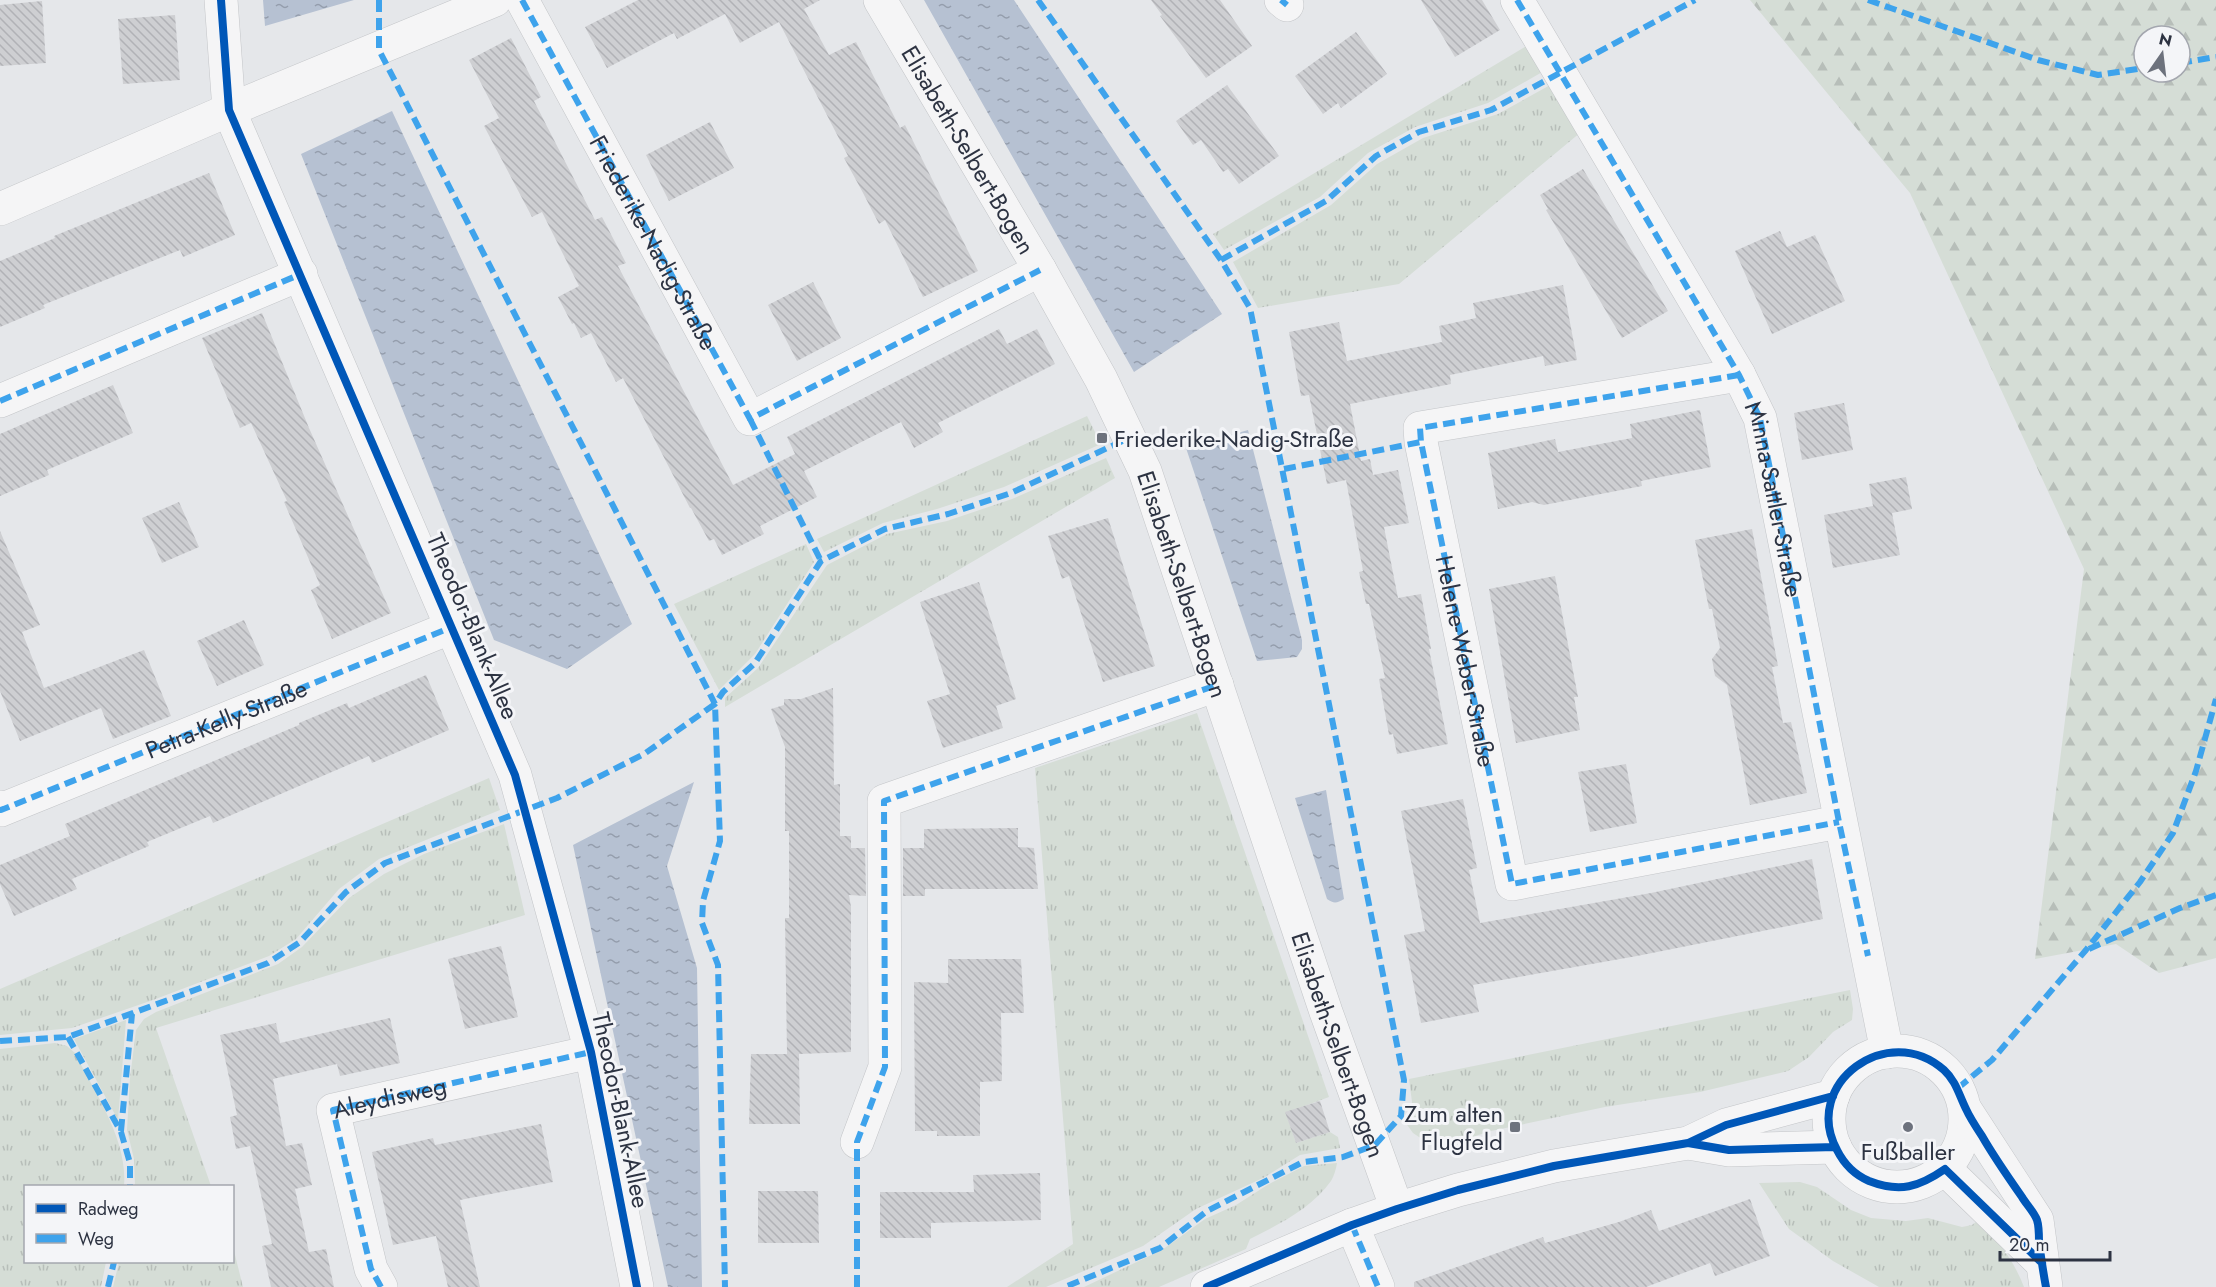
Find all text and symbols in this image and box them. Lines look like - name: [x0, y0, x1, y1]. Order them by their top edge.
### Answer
- north arrow: [2132, 24, 2192, 84]
- text: N: [2157, 27, 2174, 53]
- street label: Elisabeth-Selbert-Bogen: [893, 39, 1044, 261]
- street label: Friederike-Nadig-Straße: [581, 129, 727, 356]
- street label: Minna-Sattler-Straße: [1737, 395, 1812, 600]
- place label: Friederike-Nadig-Straße: [1114, 421, 1354, 456]
- marker: Friederike-Nadig-Straße: [1095, 431, 1109, 445]
- street label: Elisabeth-Selbert-Bogen: [1129, 466, 1237, 702]
- street label: Theodor-Blank-Allee: [418, 527, 528, 725]
- street label: Helene-Weber-Straße: [1427, 552, 1505, 770]
- street label: Petra-Kelly-Straße: [140, 670, 312, 767]
- street label: Elisabeth-Selbert-Bogen: [1283, 927, 1394, 1162]
- street label: Theodor-Blank-Allee: [583, 1009, 659, 1211]
- street label: Aleydisweg: [329, 1068, 450, 1127]
- place label: Zum alten Flugfeld: [1404, 1096, 1503, 1159]
- marker: Zum alten Flugfeld: [1508, 1120, 1522, 1134]
- marker: Fußballer: [1901, 1120, 1915, 1134]
- place label: Fußballer: [1861, 1134, 1956, 1169]
- legend: [24, 1185, 234, 1263]
- text: Radweg: [78, 1196, 139, 1222]
- scale bar: [2000, 1224, 2110, 1262]
- text: Weg: [78, 1226, 114, 1252]
- text: 20 m: [2009, 1232, 2049, 1258]

